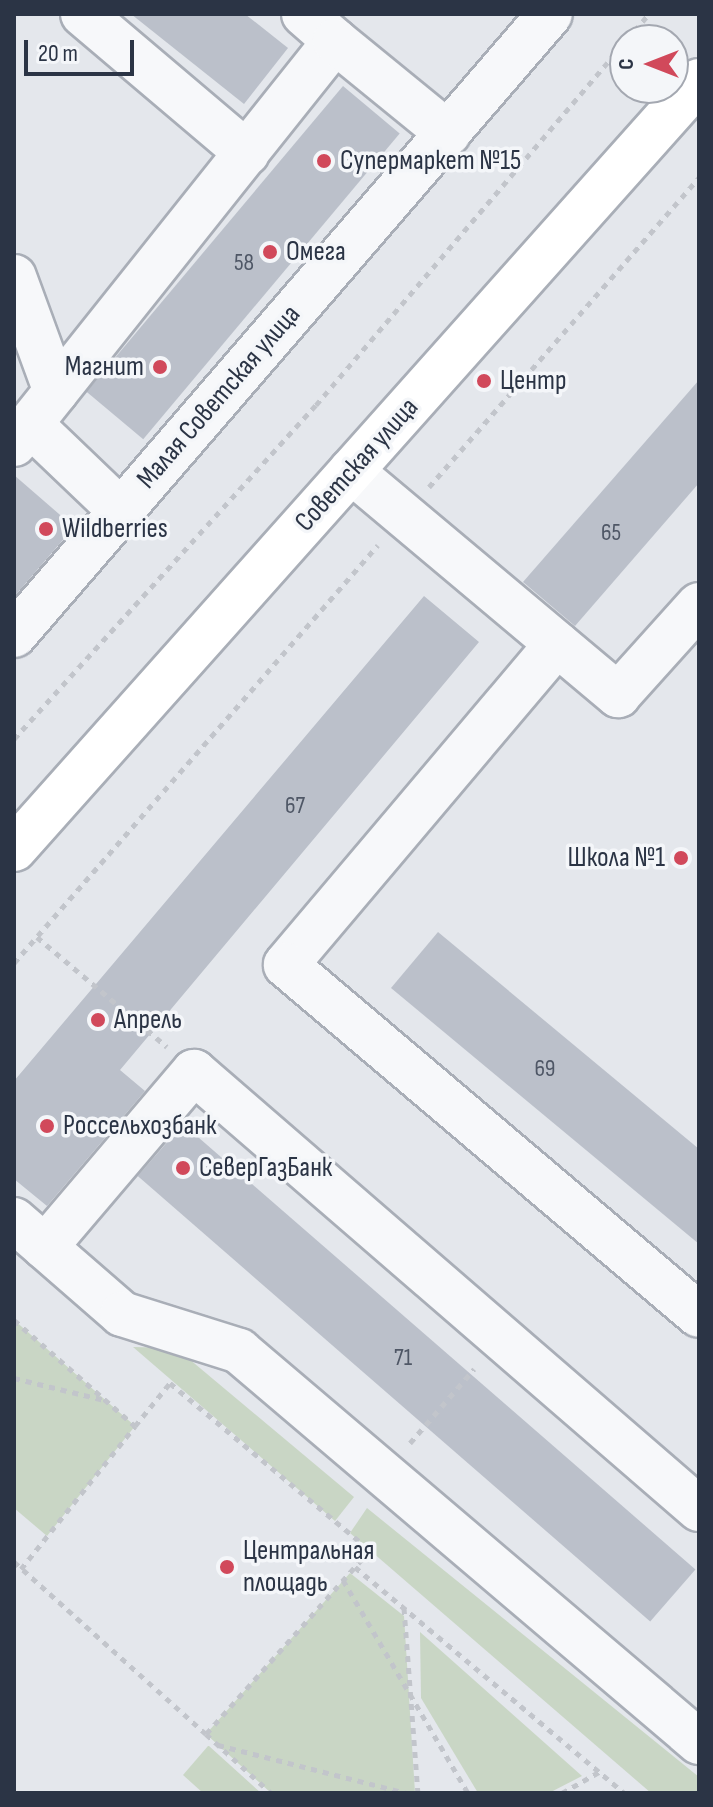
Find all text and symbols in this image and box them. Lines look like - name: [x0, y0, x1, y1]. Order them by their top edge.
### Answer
- scale bar: [28, 24, 138, 74]
- north arrow: [609, 24, 689, 104]
- text: 20 m: [38, 39, 78, 68]
- text: С: [613, 58, 640, 70]
- place label: Супермаркет №15: [340, 144, 521, 178]
- marker: Супермаркет №15: [315, 152, 333, 170]
- place label: Омега: [286, 235, 346, 269]
- marker: Омега: [261, 243, 279, 261]
- house number: 58: [234, 249, 254, 277]
- street label: Малая Советская улица: [130, 298, 308, 496]
- place label: Магнит: [65, 350, 144, 384]
- marker: Магнит: [151, 358, 169, 376]
- place label: Центр: [500, 364, 567, 398]
- marker: Центр: [475, 372, 493, 390]
- street label: Советская улица: [288, 391, 426, 539]
- place label: Wildberries: [62, 512, 168, 546]
- house number: 65: [601, 519, 621, 547]
- marker: Wildberries: [37, 520, 55, 538]
- house number: 67: [285, 792, 305, 820]
- place label: Школа №1: [568, 841, 665, 875]
- marker: Школа №1: [672, 849, 690, 867]
- place label: Апрель: [114, 1003, 182, 1037]
- marker: Апрель: [89, 1011, 107, 1029]
- house number: 69: [535, 1055, 555, 1083]
- place label: Россельхозбанк: [63, 1109, 217, 1143]
- marker: Россельхозбанк: [38, 1117, 56, 1135]
- place label: СеверГазБанк: [199, 1151, 332, 1185]
- marker: СеверГазБанк: [174, 1159, 192, 1177]
- house number: 71: [394, 1344, 412, 1372]
- place label: Центральная площадь: [243, 1534, 374, 1600]
- marker: Центральная площадь: [218, 1558, 236, 1576]

